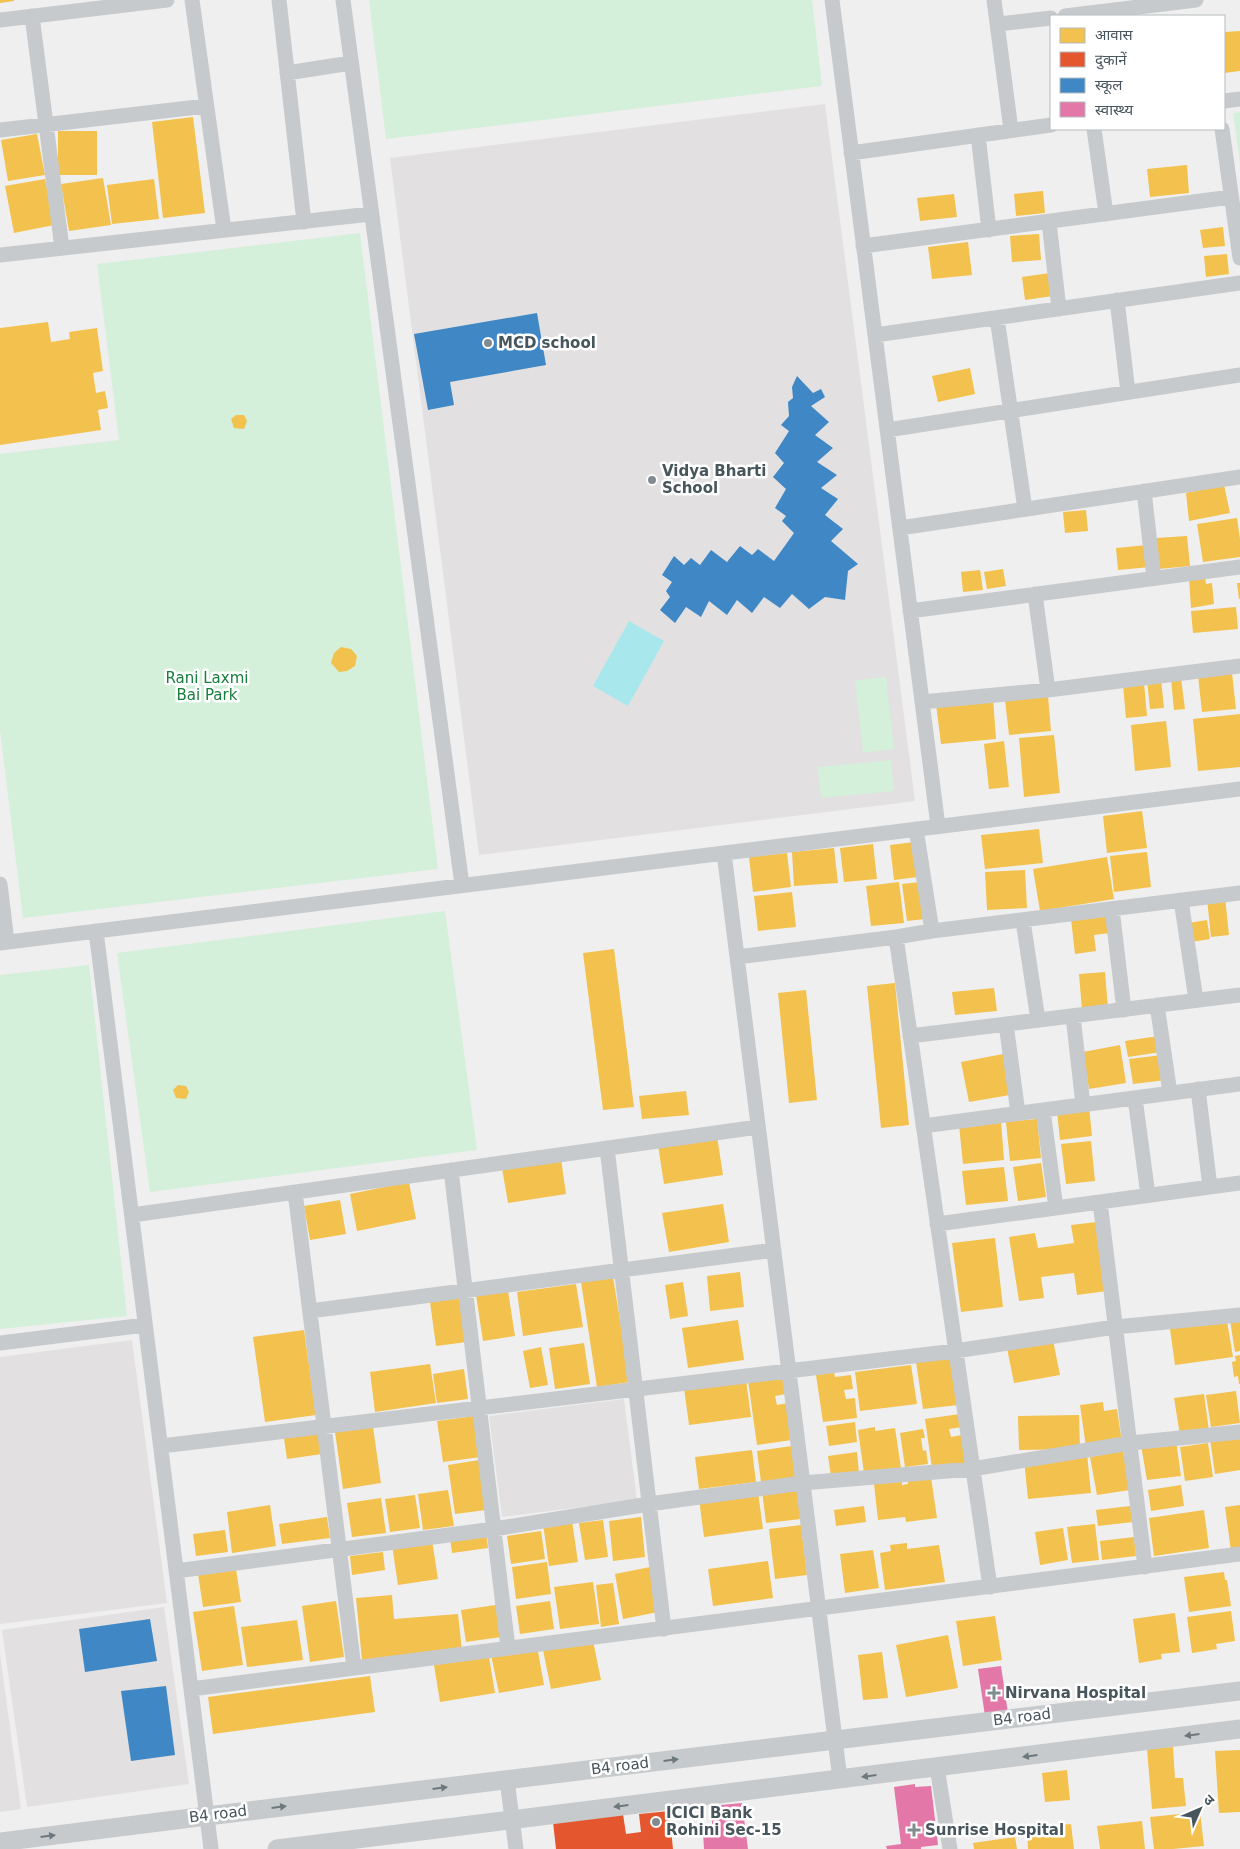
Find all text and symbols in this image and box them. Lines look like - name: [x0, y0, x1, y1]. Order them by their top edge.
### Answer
- legend: [1050, 15, 1225, 130]
- text: आवास: [1095, 26, 1134, 44]
- text: दुकानें: [1095, 51, 1127, 70]
- text: स्कूल: [1095, 76, 1123, 95]
- text: स्वास्थ्य: [1095, 101, 1133, 119]
- place label: MCD school: [498, 334, 596, 352]
- marker: MCD school: [482, 337, 494, 349]
- place label: Vidya Bharti School: [662, 462, 766, 497]
- marker: Vidya Bharti School: [646, 474, 658, 486]
- park label: Rani Laxmi Bai Park: [166, 669, 248, 704]
- place label: Nirvana Hospital: [1005, 1684, 1146, 1702]
- marker: Nirvana Hospital: [987, 1686, 1001, 1700]
- street label: B4 road: [992, 1705, 1052, 1729]
- one-way arrow: [1183, 1731, 1199, 1739]
- one-way arrow: [1022, 1752, 1038, 1760]
- street label: B4 road: [590, 1754, 650, 1778]
- one-way arrow: [663, 1756, 679, 1764]
- one-way arrow: [861, 1772, 877, 1780]
- one-way arrow: [433, 1784, 449, 1792]
- north arrow: [1175, 1784, 1225, 1834]
- text: उ: [1201, 1791, 1218, 1809]
- street label: B4 road: [188, 1802, 248, 1826]
- one-way arrow: [613, 1802, 629, 1810]
- one-way arrow: [271, 1803, 287, 1811]
- place label: ICICI Bank Rohini Sec-15: [666, 1804, 782, 1839]
- marker: ICICI Bank Rohini Sec-15: [650, 1816, 662, 1828]
- place label: Sunrise Hospital: [925, 1821, 1064, 1839]
- marker: Sunrise Hospital: [907, 1823, 921, 1837]
- one-way arrow: [41, 1832, 57, 1840]

